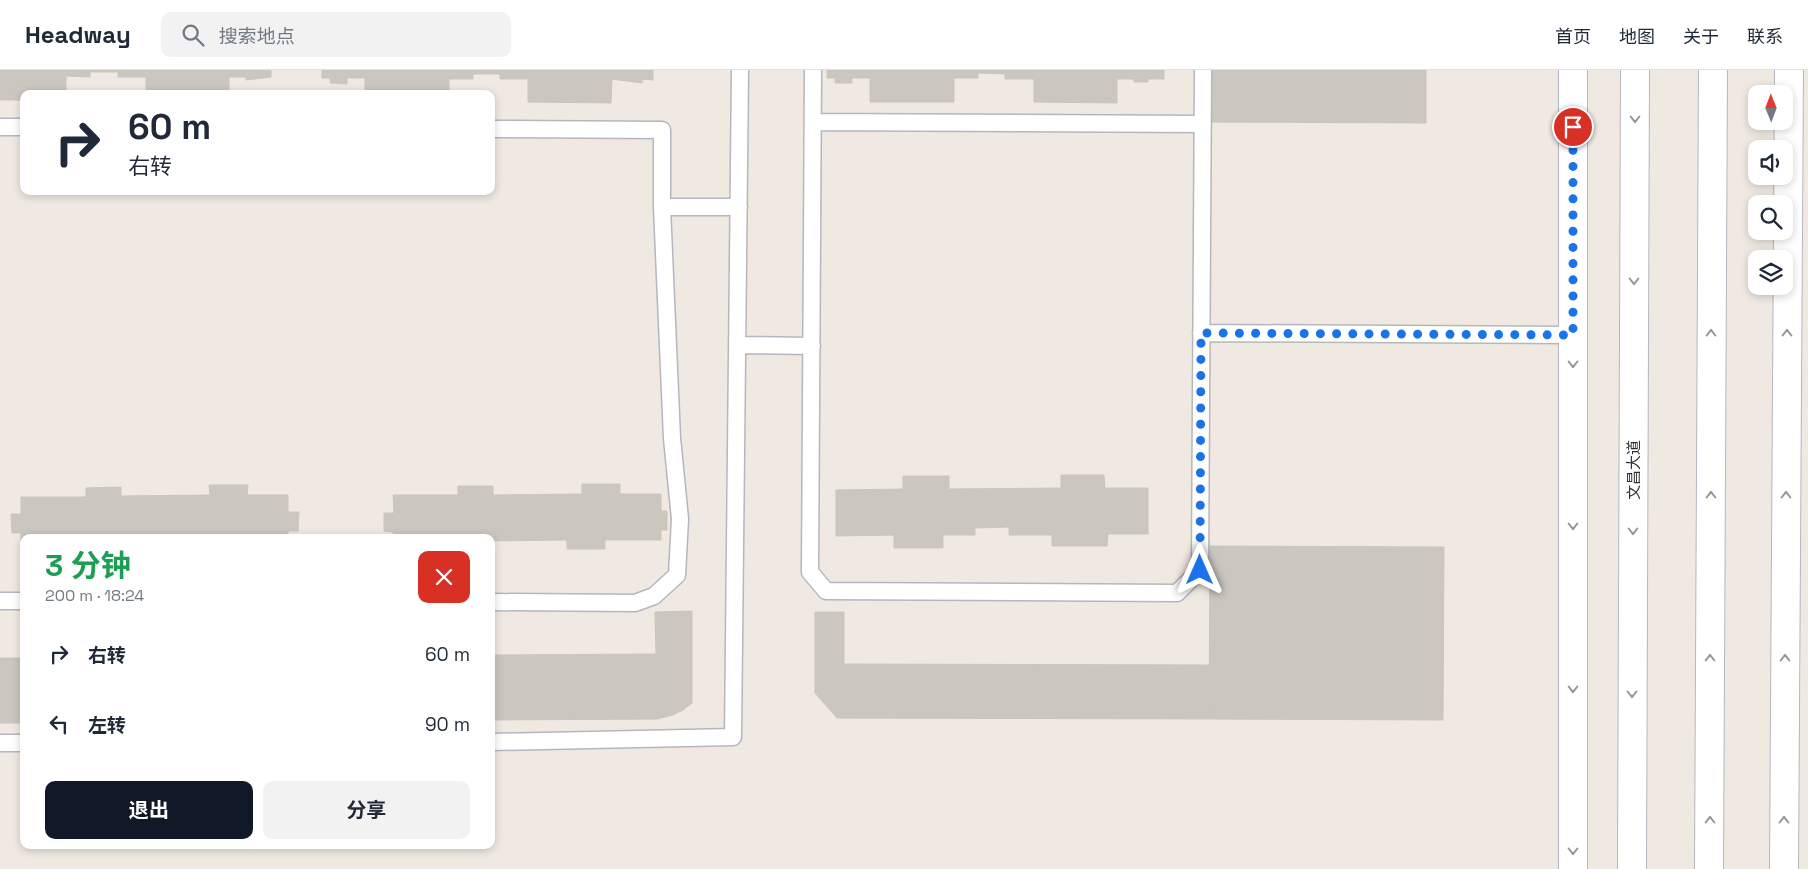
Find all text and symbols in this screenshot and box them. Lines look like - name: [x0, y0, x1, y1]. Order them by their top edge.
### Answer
- search box: [161, 12, 511, 57]
- text: Headway: [25, 19, 131, 50]
- icon: search: [179, 21, 207, 49]
- text: 搜索地点: [219, 24, 295, 49]
- text: 首页: [1555, 25, 1591, 48]
- text: 地图: [1619, 25, 1655, 48]
- text: 关于: [1683, 25, 1719, 48]
- text: 联系: [1747, 25, 1783, 48]
- north arrow: [1748, 85, 1792, 130]
- map controls: [1748, 85, 1793, 295]
- text: 60 m: [128, 105, 211, 149]
- pin: [1552, 106, 1594, 148]
- icon: right: [45, 110, 110, 175]
- icon: arrive: [1559, 113, 1587, 141]
- one-way arrow: [1630, 115, 1640, 123]
- button: sound: [1748, 140, 1793, 185]
- text: 右转: [128, 152, 172, 180]
- button: search: [1748, 195, 1793, 240]
- button: layers: [1748, 250, 1793, 295]
- one-way arrow: [1629, 278, 1639, 285]
- one-way arrow: [1706, 329, 1717, 337]
- one-way arrow: [1782, 329, 1792, 336]
- one-way arrow: [1568, 360, 1578, 368]
- street label: 文昌大道: [1624, 440, 1643, 500]
- one-way arrow: [1706, 491, 1716, 499]
- one-way arrow: [1781, 491, 1791, 499]
- one-way arrow: [1568, 522, 1578, 530]
- one-way arrow: [1628, 528, 1638, 535]
- position arrow: [1173, 543, 1225, 595]
- text: 3 分钟: [45, 546, 131, 585]
- button: close: [418, 551, 470, 603]
- text: 200 m · 18:24: [45, 585, 144, 606]
- icon: right: [45, 640, 73, 668]
- text: 60 m: [425, 642, 470, 667]
- text: 右转: [88, 643, 126, 668]
- one-way arrow: [1705, 654, 1715, 662]
- one-way arrow: [1780, 654, 1790, 662]
- one-way arrow: [1568, 685, 1578, 693]
- one-way arrow: [1627, 690, 1637, 698]
- icon: left: [45, 710, 73, 738]
- text: 90 m: [425, 712, 470, 737]
- text: 左转: [88, 713, 126, 738]
- button: 退出: [45, 781, 253, 839]
- button: 分享: [263, 781, 470, 839]
- one-way arrow: [1705, 816, 1715, 824]
- one-way arrow: [1779, 816, 1789, 824]
- one-way arrow: [1568, 848, 1578, 855]

